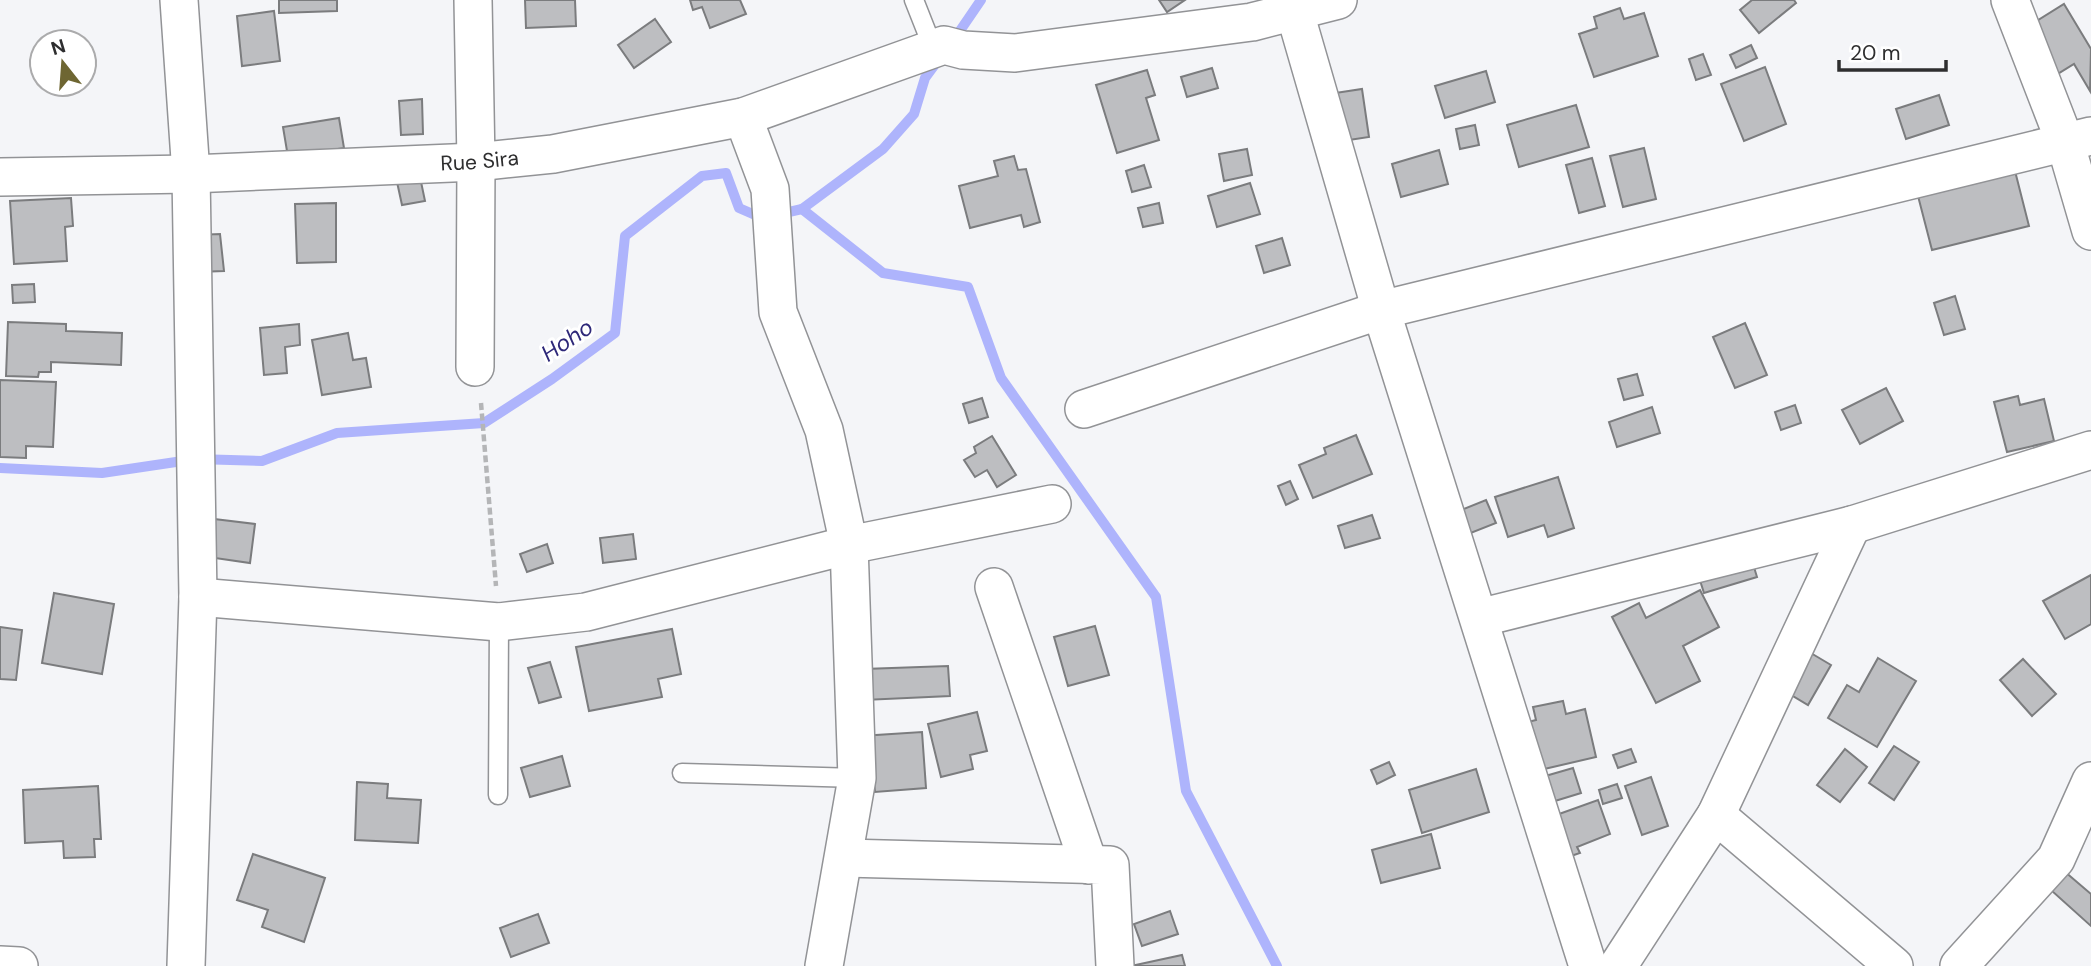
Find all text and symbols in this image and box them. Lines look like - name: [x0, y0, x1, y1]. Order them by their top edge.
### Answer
- north arrow: [28, 28, 98, 98]
- scale bar: [1839, 28, 1946, 72]
- text: N: [48, 33, 68, 61]
- text: 20 m: [1850, 39, 1901, 67]
- street label: Rue Sira: [440, 144, 520, 177]
- water label: Hoho: [535, 312, 599, 368]

